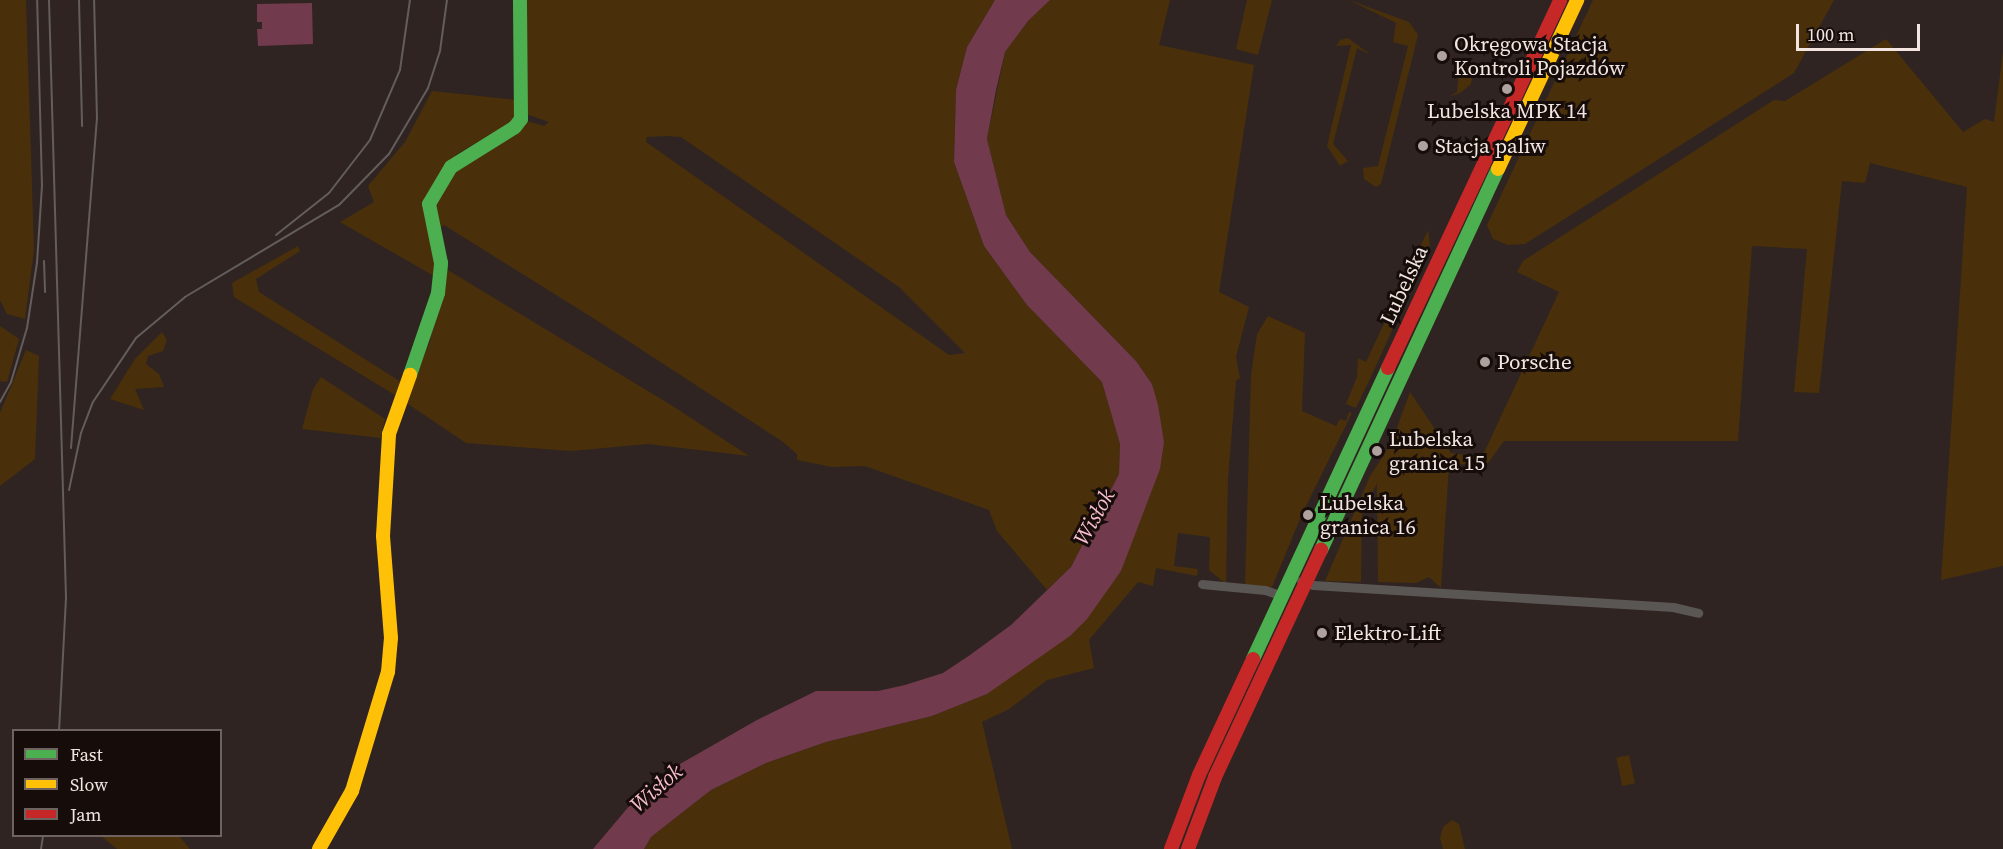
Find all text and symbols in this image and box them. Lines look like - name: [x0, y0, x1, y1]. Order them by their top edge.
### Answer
- scale bar: [1799, 12, 1924, 50]
- text: 100 m: [1807, 22, 1854, 47]
- place label: Okręgowa Stacja Kontroli Pojazdów: [1454, 31, 1625, 81]
- marker: Okręgowa Stacja Kontroli Pojazdów: [1435, 49, 1449, 63]
- marker: Lubelska MPK 14: [1500, 82, 1514, 96]
- place label: Lubelska MPK 14: [1427, 98, 1587, 124]
- place label: Stacja paliw: [1435, 133, 1546, 159]
- marker: Stacja paliw: [1416, 139, 1430, 153]
- street label: Lubelska: [1375, 242, 1433, 328]
- place label: Porsche: [1497, 349, 1572, 375]
- marker: Porsche: [1478, 355, 1492, 369]
- place label: Lubelska granica 15: [1389, 426, 1485, 476]
- marker: Lubelska granica 15: [1370, 444, 1384, 458]
- water label: Wisłok: [1068, 484, 1120, 550]
- place label: Lubelska granica 16: [1320, 490, 1416, 540]
- marker: Lubelska granica 16: [1301, 508, 1315, 522]
- place label: Elektro-Lift: [1334, 620, 1441, 646]
- marker: Elektro-Lift: [1315, 626, 1329, 640]
- legend: [12, 729, 222, 837]
- text: Fast: [70, 742, 103, 767]
- water label: Wisłok: [625, 758, 687, 818]
- text: Slow: [70, 772, 108, 797]
- text: Jam: [70, 802, 102, 827]

